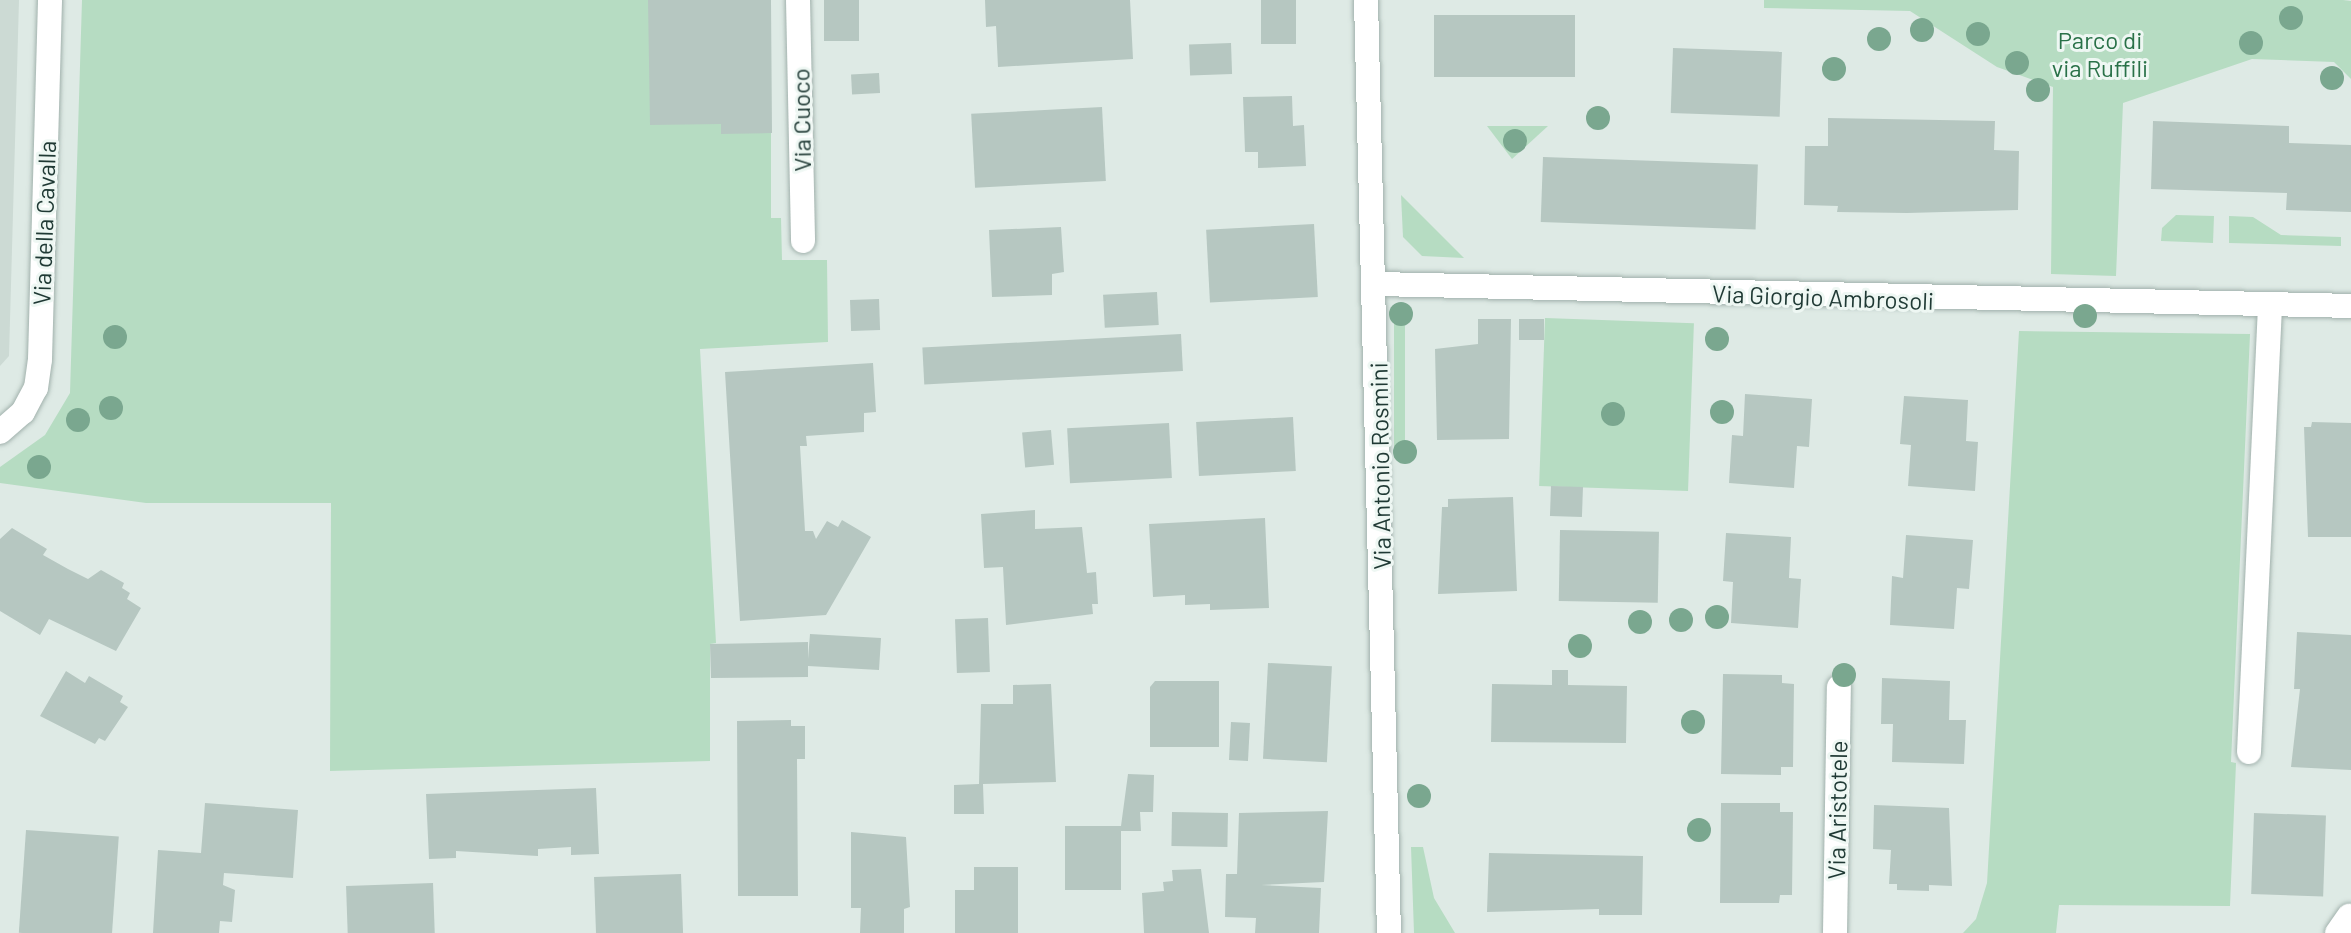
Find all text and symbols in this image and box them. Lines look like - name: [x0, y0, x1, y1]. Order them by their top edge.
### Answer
- park label: Parco di via Ruffili: [2052, 26, 2148, 82]
- street label: Via Cuoco: [786, 68, 816, 172]
- street label: Via della Cavalla: [27, 140, 61, 306]
- street label: Via Giorgio Ambrosoli: [1712, 279, 1934, 315]
- street label: Via Antonio Rosmini: [1364, 362, 1396, 570]
- street label: Via Aristotele: [1821, 740, 1853, 880]

